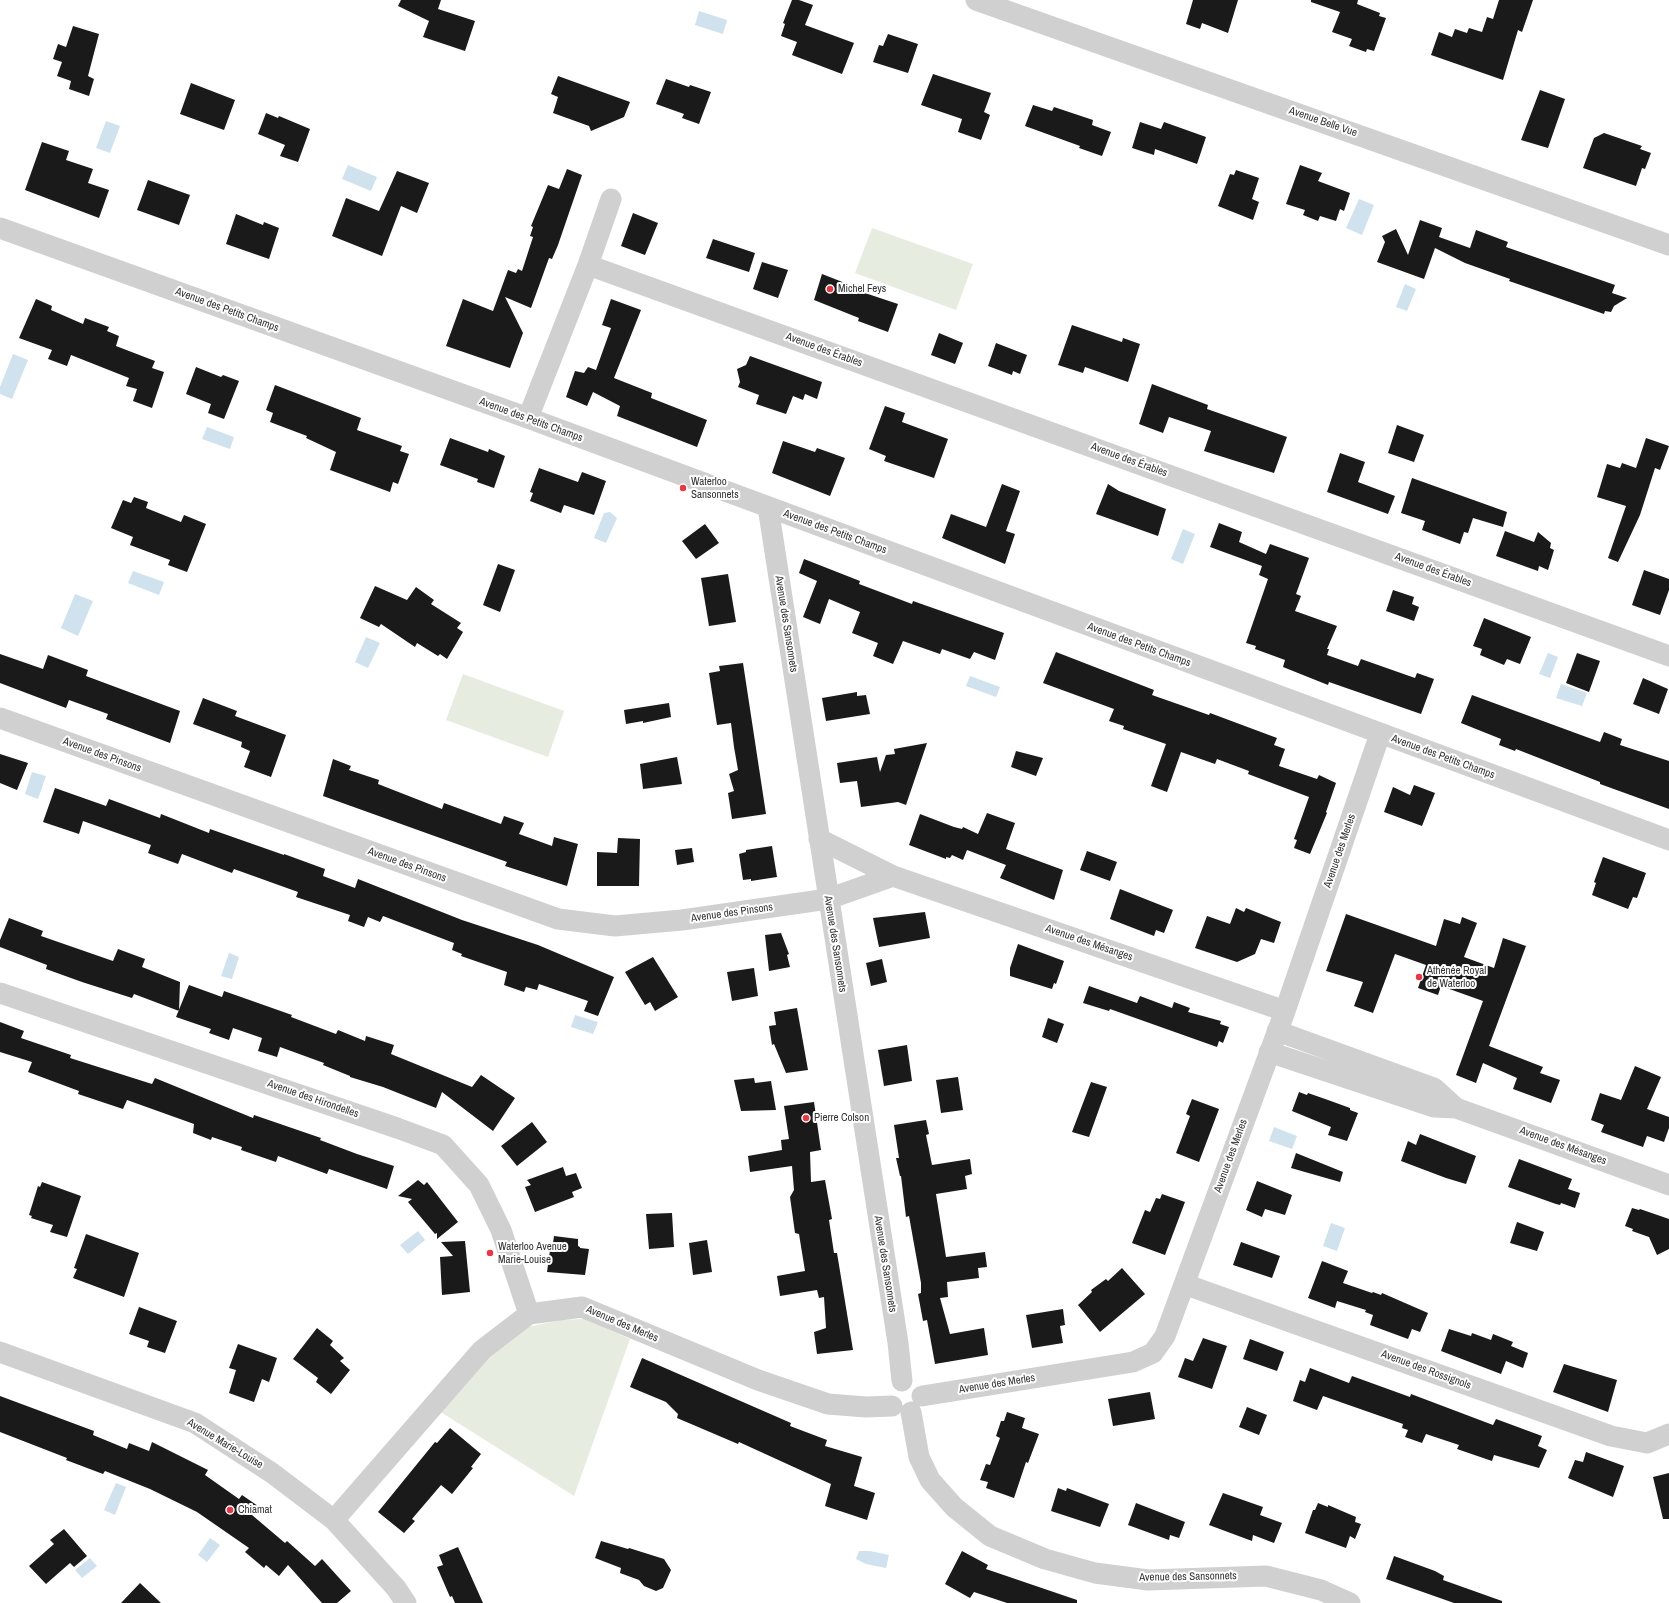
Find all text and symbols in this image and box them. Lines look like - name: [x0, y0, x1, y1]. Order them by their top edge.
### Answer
- street label: Avenue Belle Vue: [1287, 104, 1359, 140]
- place label: Michel Feys: [838, 282, 886, 296]
- marker: Michel Feys: [825, 284, 835, 294]
- street label: Avenue des Petits Champs: [173, 285, 281, 335]
- street label: Avenue des Érables: [784, 330, 864, 370]
- street label: Avenue des Petits Champs: [477, 395, 585, 445]
- street label: Avenue des Érables: [1089, 440, 1169, 480]
- place label: Waterloo Sansonnets: [691, 475, 739, 501]
- marker: Waterloo Sansonnets: [678, 483, 688, 493]
- street label: Avenue des Petits Champs: [781, 507, 889, 557]
- street label: Avenue des Érables: [1393, 550, 1473, 590]
- street label: Avenue des Sansonnets: [772, 575, 800, 673]
- street label: Avenue des Petits Champs: [1085, 620, 1193, 670]
- street label: Avenue des Petits Champs: [1389, 732, 1497, 782]
- street label: Avenue des Pinsons: [61, 735, 143, 775]
- street label: Avenue des Merles: [1321, 812, 1359, 890]
- street label: Avenue des Pinsons: [366, 845, 448, 885]
- street label: Avenue des Sansonnets: [821, 895, 849, 993]
- street label: Avenue des Pinsons: [690, 901, 774, 925]
- street label: Avenue des Mésanges: [1044, 922, 1134, 964]
- place label: Athénée Royal de Waterloo: [1427, 964, 1486, 990]
- marker: Athénée Royal de Waterloo: [1414, 972, 1424, 982]
- street label: Avenue des Hirondelles: [266, 1077, 360, 1121]
- place label: Pierre Colson: [814, 1111, 869, 1125]
- marker: Pierre Colson: [801, 1113, 811, 1123]
- street label: Avenue des Merles: [1212, 1118, 1250, 1194]
- street label: Avenue des Mésanges: [1518, 1124, 1608, 1168]
- street label: Avenue des Sansonnets: [871, 1215, 899, 1313]
- place label: Waterloo Avenue Marie-Louise: [498, 1240, 567, 1266]
- marker: Waterloo Avenue Marie-Louise: [485, 1248, 495, 1258]
- street label: Avenue des Merles: [584, 1303, 660, 1345]
- street label: Avenue des Rossignols: [1379, 1348, 1473, 1392]
- street label: Avenue des Merles: [958, 1371, 1036, 1397]
- street label: Avenue Marie-Louise: [185, 1416, 265, 1472]
- place label: Chiamat: [238, 1503, 272, 1517]
- marker: Chiamat: [225, 1505, 235, 1515]
- street label: Avenue des Sansonnets: [1139, 1570, 1237, 1584]

